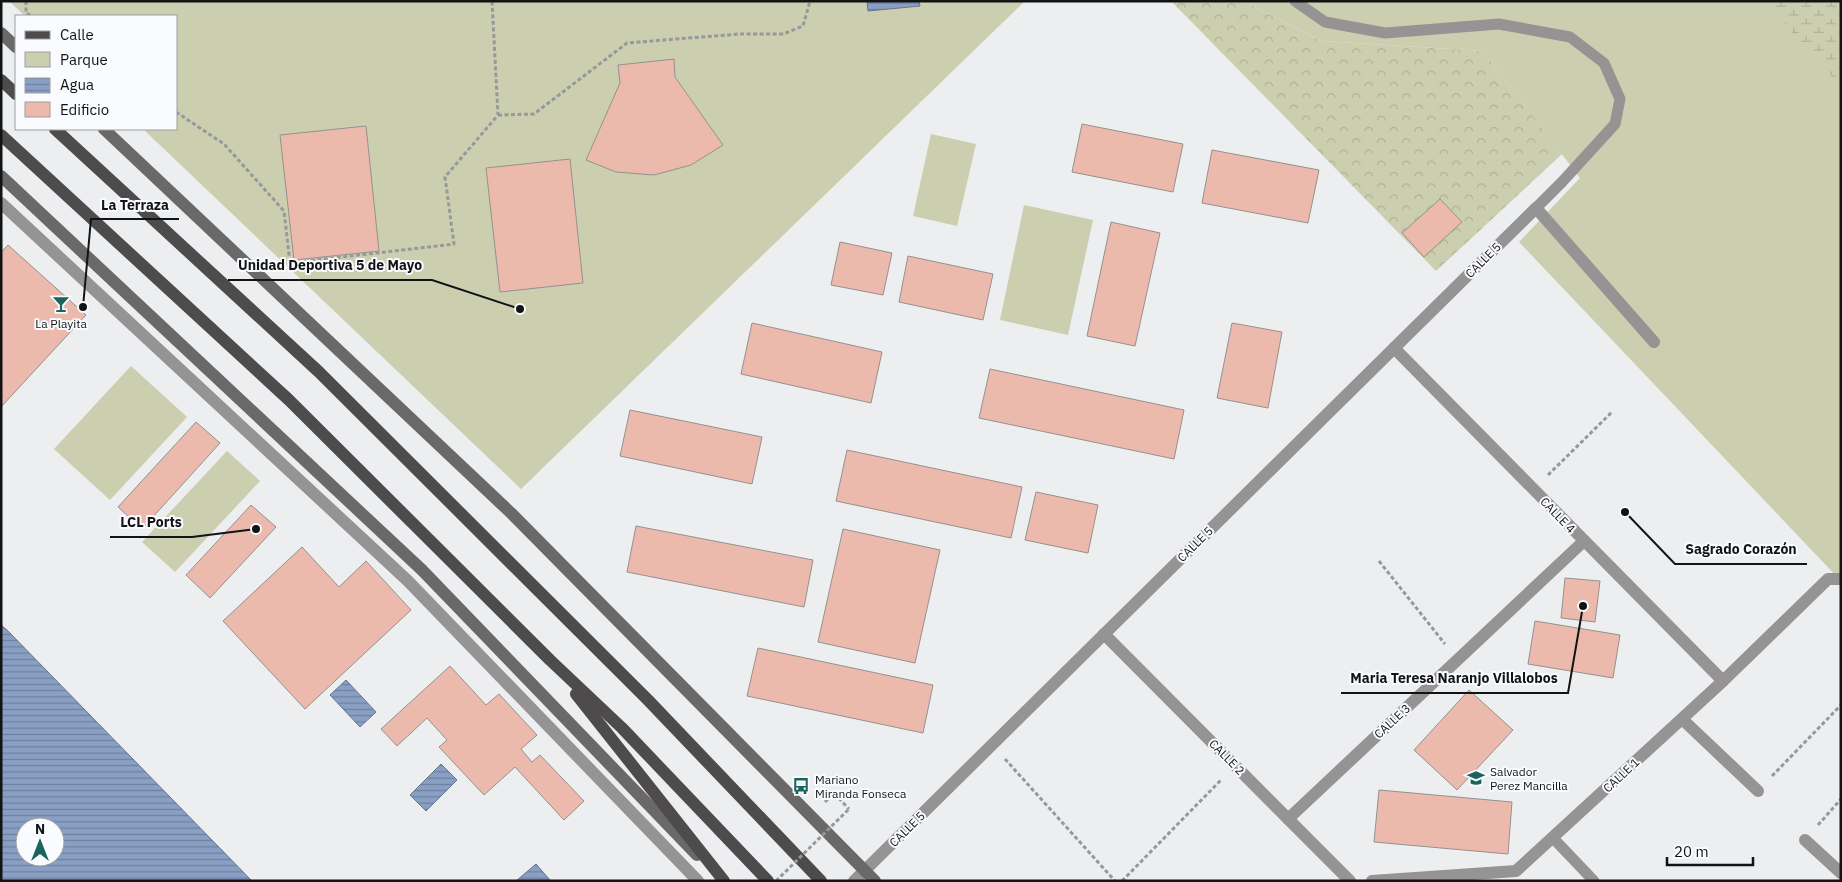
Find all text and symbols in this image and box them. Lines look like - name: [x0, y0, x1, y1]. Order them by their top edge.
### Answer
- legend: [15, 15, 178, 130]
- text: Calle: [60, 25, 94, 44]
- text: Parque: [60, 50, 108, 69]
- text: Agua: [60, 75, 94, 94]
- text: Edificio: [60, 100, 109, 119]
- callout: La Terraza: [91, 190, 179, 219]
- text: La Terraza: [101, 196, 169, 214]
- street label: CALLE 5: [1462, 239, 1504, 281]
- callout: Unidad Deportiva 5 de Mayo: [228, 251, 432, 280]
- text: Unidad Deportiva 5 de Mayo: [238, 256, 422, 274]
- bar icon: La Playita: [51, 294, 71, 314]
- place label: La Playita: [35, 316, 87, 331]
- street label: CALLE 4: [1537, 494, 1579, 536]
- callout: LCL Ports: [110, 508, 192, 537]
- text: LCL Ports: [120, 513, 182, 531]
- street label: CALLE 5: [1174, 523, 1216, 565]
- callout: Sagrado Corazón: [1675, 535, 1807, 564]
- text: Sagrado Corazón: [1685, 540, 1797, 558]
- callout: Maria Teresa Naranjo Villalobos: [1341, 664, 1568, 693]
- text: Maria Teresa Naranjo Villalobos: [1350, 669, 1558, 687]
- street label: CALLE 3: [1371, 700, 1413, 742]
- street label: CALLE 2: [1206, 736, 1248, 778]
- street label: CALLE 1: [1600, 754, 1642, 796]
- place label: Salvador Perez Mancilla: [1490, 764, 1568, 793]
- school or university icon: Salvador Perez Mancilla: [1466, 768, 1486, 788]
- place label: Mariano Miranda Fonseca: [815, 772, 907, 801]
- bus stop icon: Mariano Miranda Fonseca: [791, 776, 811, 796]
- street label: CALLE 5: [886, 808, 928, 850]
- north arrow: [15, 817, 65, 867]
- text: N: [35, 820, 45, 838]
- scale bar: [1667, 834, 1753, 866]
- text: 20 m: [1674, 842, 1709, 861]

